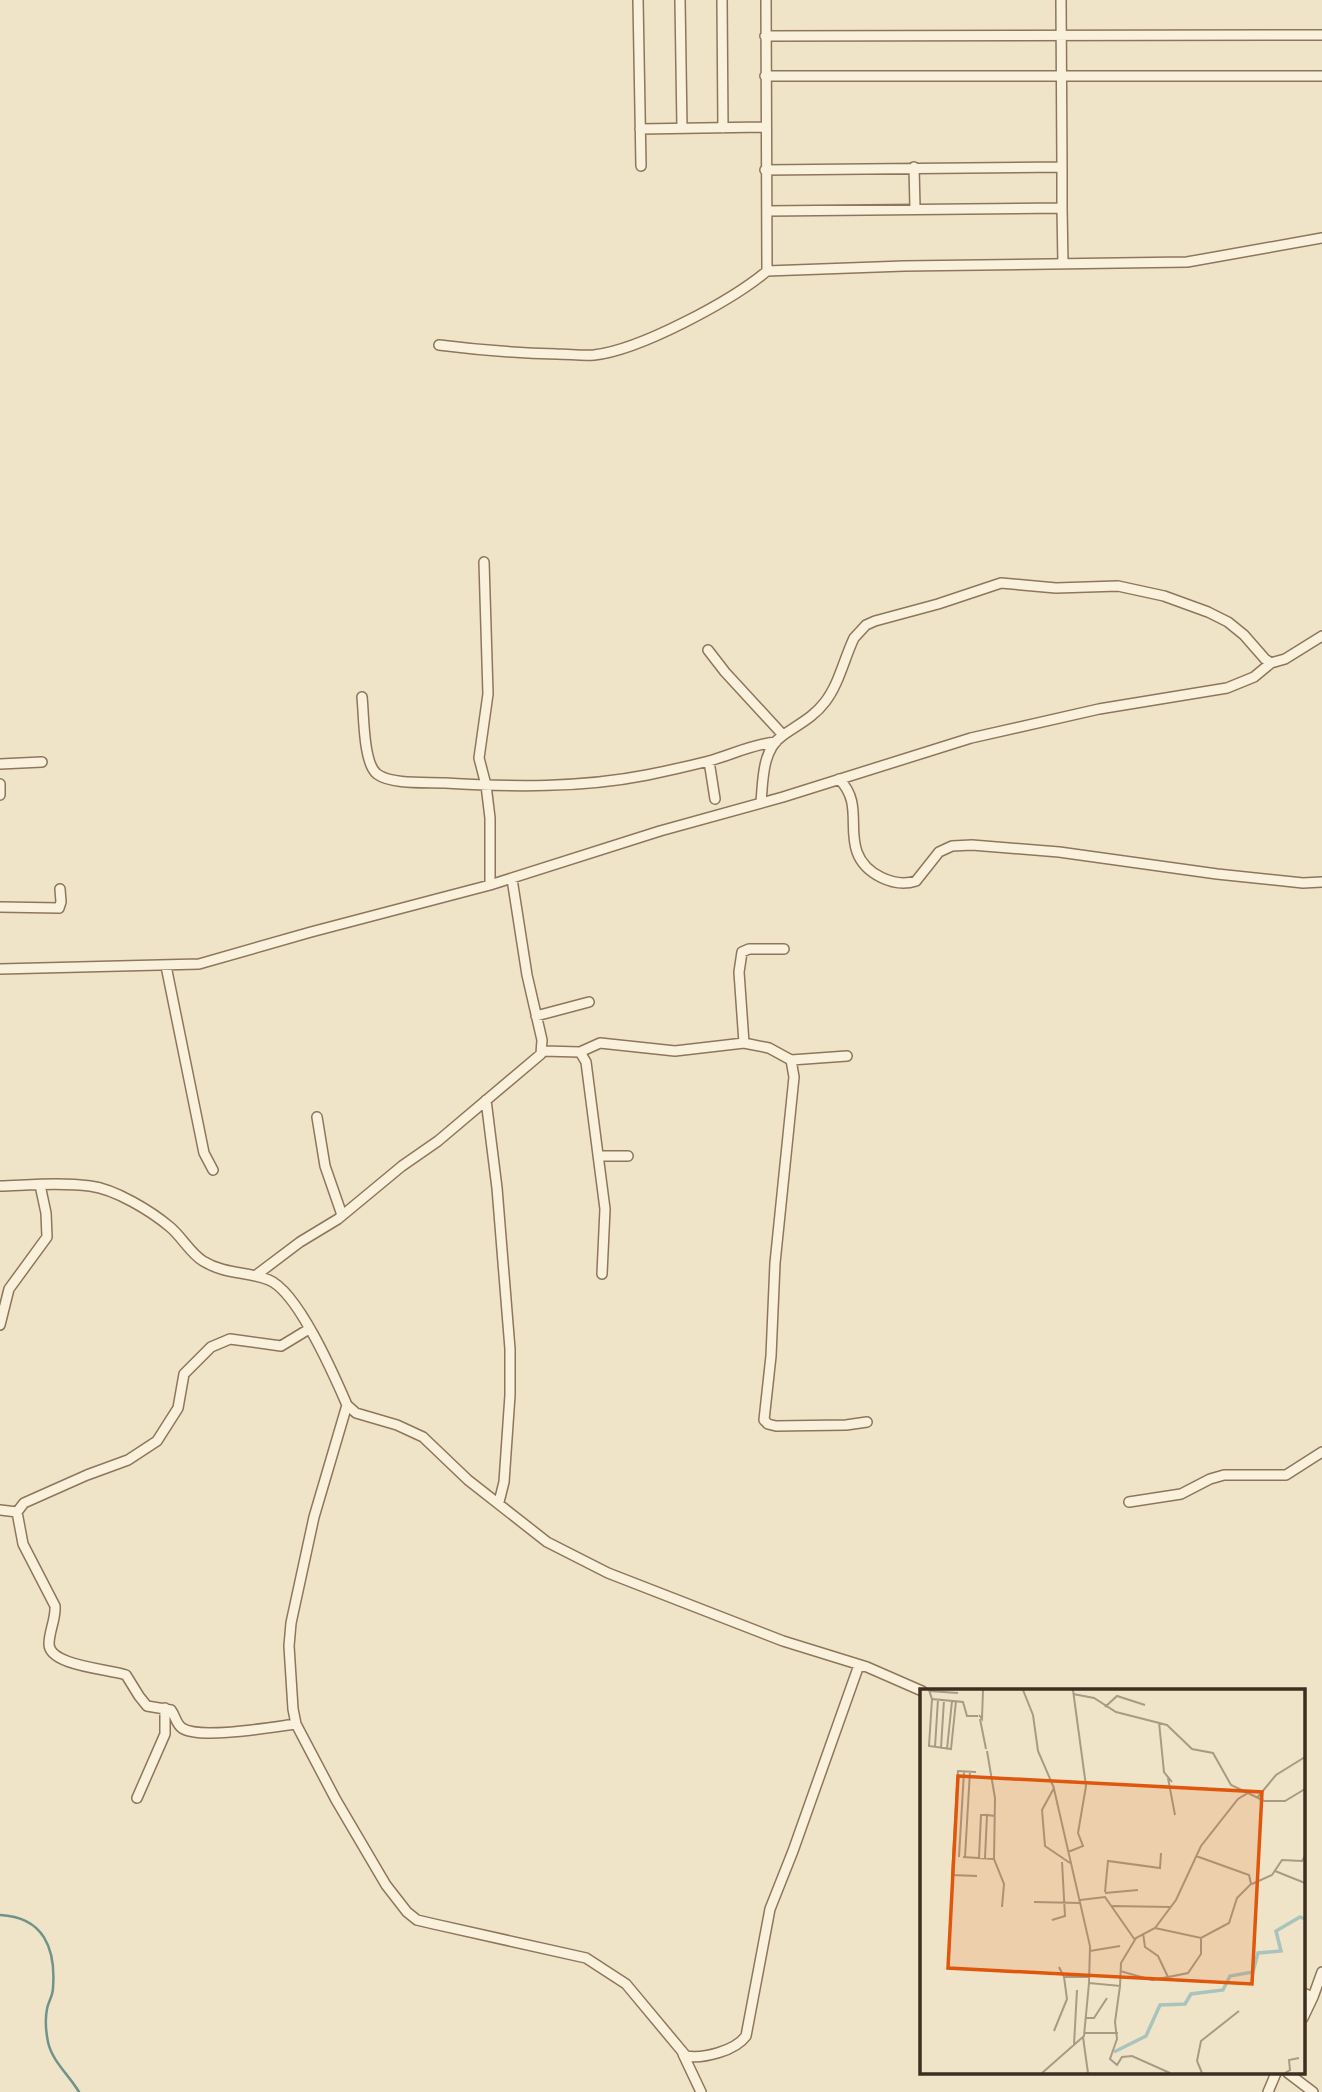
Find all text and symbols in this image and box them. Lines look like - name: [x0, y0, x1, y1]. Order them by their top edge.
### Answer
- inset map: [920, 1689, 1304, 2074]

